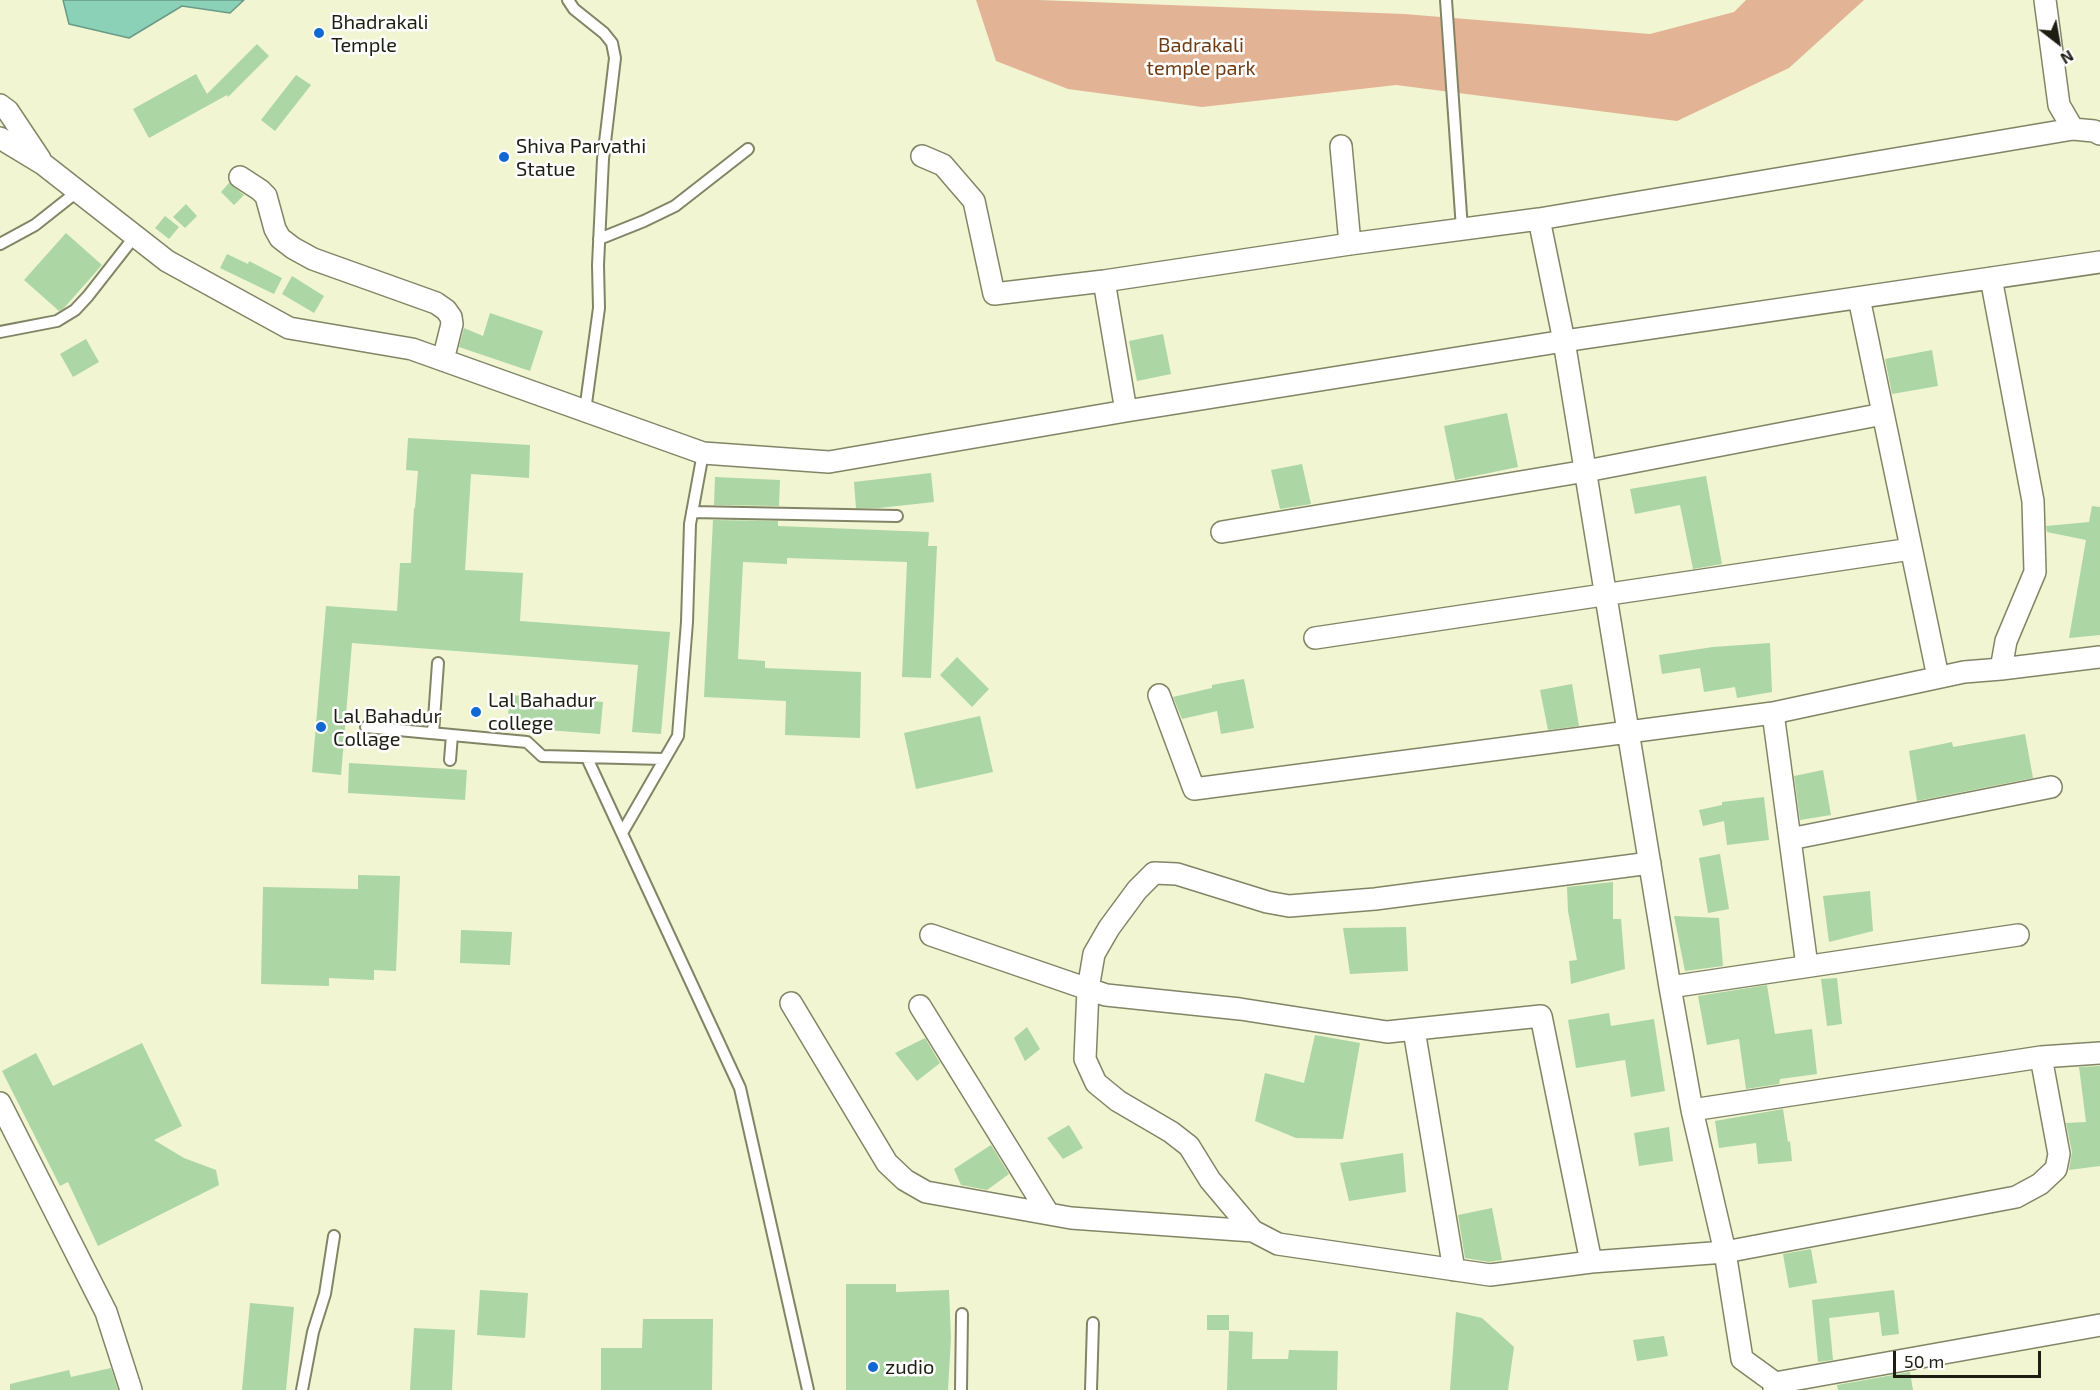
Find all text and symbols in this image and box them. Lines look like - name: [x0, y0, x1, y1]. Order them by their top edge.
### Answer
- place label: Bhadrakali Temple: [331, 10, 429, 57]
- north arrow: [2028, 12, 2088, 72]
- marker: Bhadrakali Temple: [312, 26, 326, 40]
- park label: Badrakali temple park: [1146, 33, 1256, 80]
- text: N: [2058, 47, 2077, 69]
- place label: Shiva Parvathi Statue: [516, 134, 646, 181]
- marker: Shiva Parvathi Statue: [497, 150, 511, 164]
- place label: Lal Bahadur college: [488, 688, 597, 735]
- place label: Lal Bahadur Collage: [333, 704, 442, 751]
- marker: Lal Bahadur college: [469, 705, 483, 719]
- marker: Lal Bahadur Collage: [314, 720, 328, 734]
- scale bar: [1896, 1339, 2044, 1377]
- text: 50 m: [1904, 1350, 1944, 1372]
- place label: zudio: [885, 1355, 934, 1379]
- marker: zudio: [866, 1360, 880, 1374]

